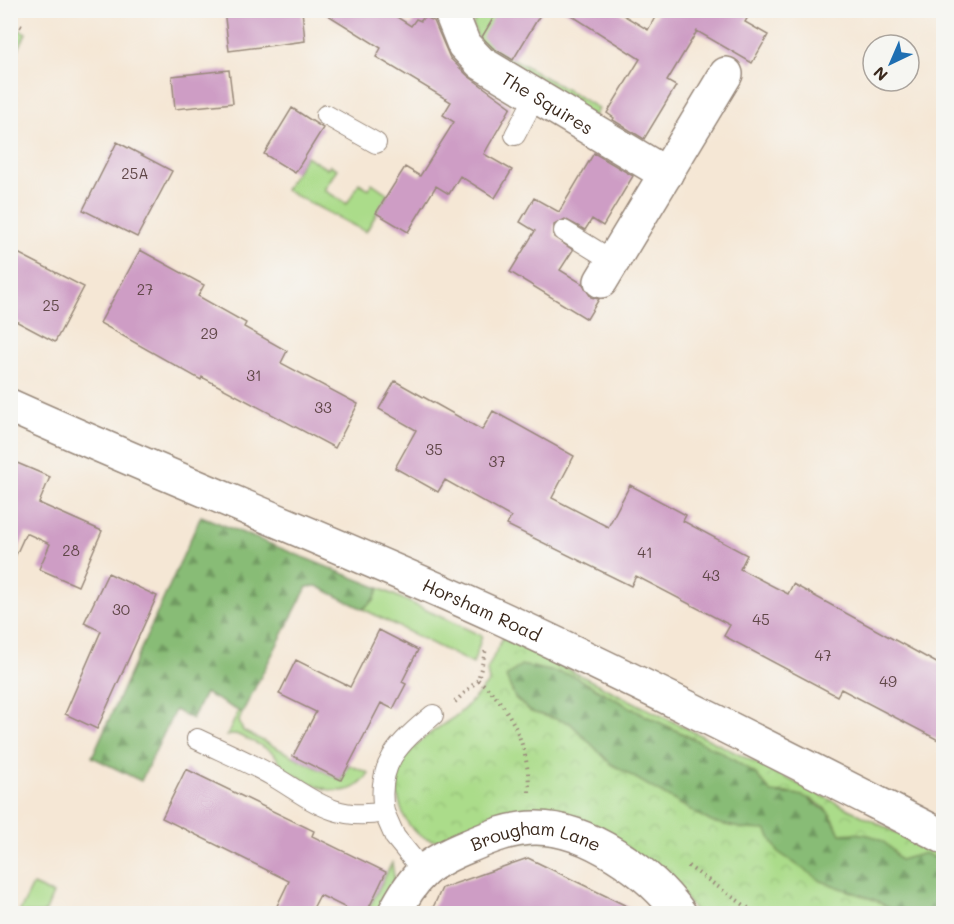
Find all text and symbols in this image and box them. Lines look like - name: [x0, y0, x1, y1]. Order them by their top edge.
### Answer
- north arrow: [861, 33, 921, 93]
- text: N: [869, 62, 892, 86]
- street label: The Squires: [497, 66, 598, 140]
- house number: 25A: [121, 163, 149, 183]
- house number: 27: [137, 279, 153, 299]
- house number: 25: [42, 295, 60, 315]
- house number: 29: [200, 323, 218, 343]
- house number: 31: [246, 365, 262, 385]
- house number: 33: [314, 397, 332, 417]
- house number: 35: [425, 439, 443, 459]
- house number: 37: [488, 451, 506, 471]
- house number: 28: [62, 540, 80, 560]
- house number: 41: [637, 542, 653, 562]
- house number: 43: [702, 565, 720, 585]
- street label: Horsham Road: [419, 572, 545, 647]
- house number: 30: [112, 599, 130, 619]
- house number: 45: [752, 609, 770, 629]
- house number: 47: [814, 645, 832, 665]
- house number: 49: [879, 671, 897, 691]
- street label: Brougham Lane: [466, 816, 605, 857]

